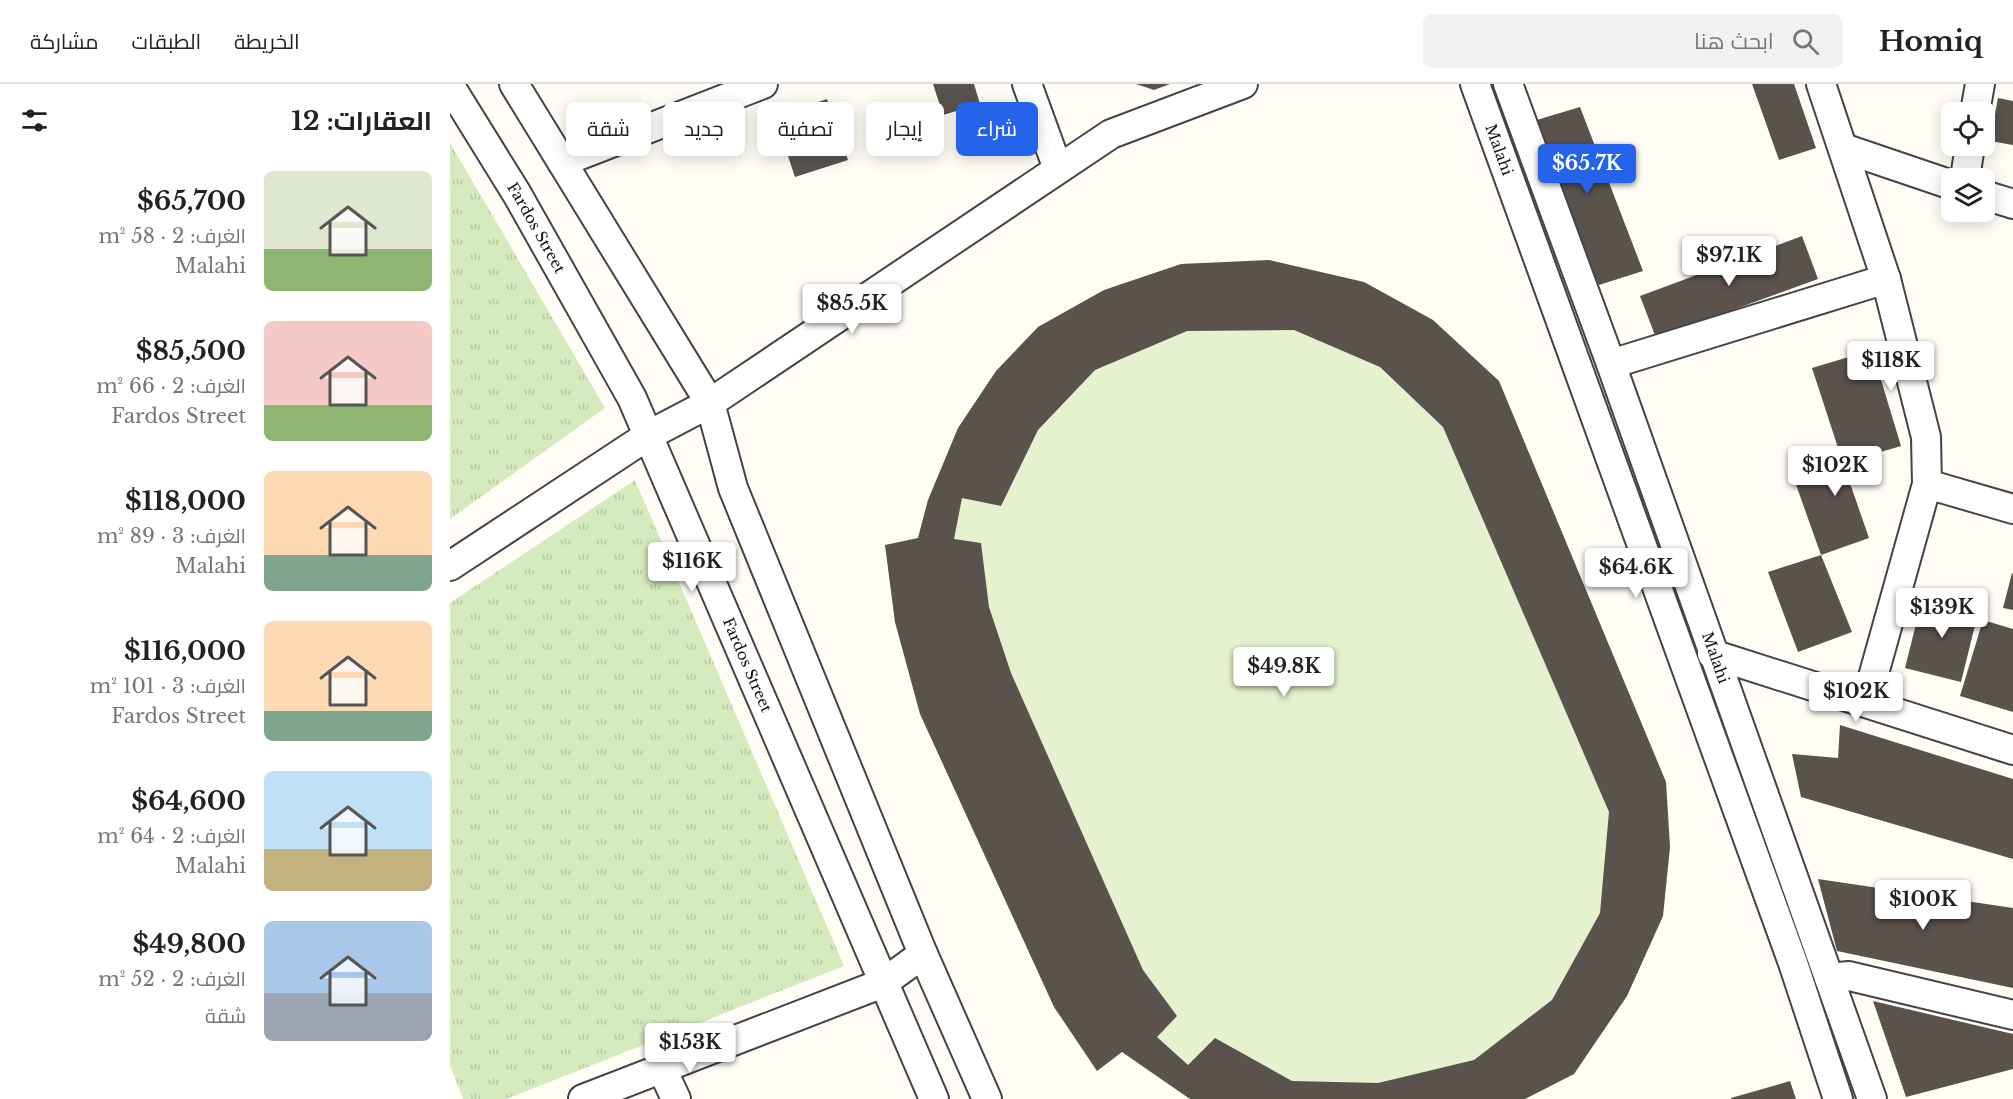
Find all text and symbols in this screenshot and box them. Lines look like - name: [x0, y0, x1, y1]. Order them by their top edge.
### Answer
- search box: [1423, 14, 1843, 68]
- text: Homiq: [1879, 24, 1983, 59]
- icon: search: [1789, 25, 1822, 58]
- text: ابحث هنا: [1694, 28, 1774, 55]
- text: مشاركة: [30, 29, 99, 55]
- text: الطبقات: [132, 29, 201, 55]
- text: الخريطة: [234, 29, 300, 55]
- chip: شقة: [566, 102, 651, 156]
- chip: جديد: [663, 102, 745, 156]
- chip: تصفية: [757, 102, 854, 156]
- chip: إيجار: [866, 102, 944, 156]
- chip: شراء: [956, 102, 1038, 156]
- map controls: [1941, 102, 1995, 222]
- button: locate: [1941, 102, 1995, 156]
- icon: filters: [18, 104, 51, 137]
- text: العقارات: 12: [291, 105, 432, 137]
- street label: Malahi: [1481, 121, 1517, 178]
- pin: $65.7K: [1538, 144, 1636, 195]
- text: $65.7K: [1552, 151, 1622, 175]
- button: layers: [1941, 168, 1995, 222]
- street label: Fardos Street: [503, 179, 570, 277]
- text: $65,700: [137, 185, 246, 217]
- icon: home: [312, 195, 384, 267]
- text: الغرف: 2 · 58 m²: [98, 224, 246, 248]
- pin: $97.1K: [1680, 236, 1778, 287]
- text: $97.1K: [1696, 243, 1762, 267]
- text: Malahi: [175, 254, 246, 278]
- pin: $85.5K: [803, 284, 901, 335]
- text: $85.5K: [816, 291, 888, 315]
- text: $85,500: [136, 335, 246, 367]
- pin: $118K: [1849, 341, 1933, 392]
- icon: home: [312, 345, 384, 417]
- text: $118K: [1861, 348, 1921, 372]
- text: الغرف: 2 · 66 m²: [96, 374, 246, 398]
- text: Fardos Street: [111, 404, 246, 428]
- pin: $102K: [1793, 446, 1877, 497]
- text: $102K: [1802, 453, 1868, 477]
- text: $118,000: [125, 485, 246, 517]
- icon: home: [312, 495, 384, 567]
- text: الغرف: 3 · 89 m²: [97, 524, 246, 548]
- pin: $116K: [650, 542, 734, 593]
- pin: $64.6K: [1587, 548, 1685, 599]
- text: $116K: [662, 549, 722, 573]
- text: Malahi: [175, 554, 246, 578]
- text: $64.6K: [1599, 555, 1673, 579]
- pin: $139K: [1900, 588, 1984, 639]
- text: $139K: [1910, 595, 1974, 619]
- street label: Fardos Street: [719, 615, 776, 715]
- street label: Malahi: [1698, 629, 1734, 686]
- text: $116,000: [124, 635, 246, 667]
- icon: home: [312, 645, 384, 717]
- pin: $49.8K: [1235, 647, 1333, 698]
- text: $49.8K: [1247, 654, 1321, 678]
- pin: $102K: [1814, 672, 1898, 723]
- text: الغرف: 3 · 101 m²: [90, 674, 246, 698]
- text: $102K: [1823, 679, 1889, 703]
- text: Fardos Street: [111, 704, 246, 728]
- text: $64,600: [131, 785, 246, 817]
- icon: home: [312, 795, 384, 867]
- text: الغرف: 2 · 64 m²: [97, 824, 246, 848]
- text: Malahi: [175, 854, 246, 878]
- pin: $100K: [1881, 880, 1965, 931]
- text: $100K: [1889, 887, 1957, 911]
- text: $49,800: [133, 928, 246, 960]
- icon: home: [312, 945, 384, 1017]
- text: الغرف: 2 · 52 m²: [98, 967, 246, 991]
- text: شقة: [205, 1004, 246, 1028]
- pin: $153K: [648, 1023, 732, 1074]
- text: $153K: [659, 1030, 721, 1054]

